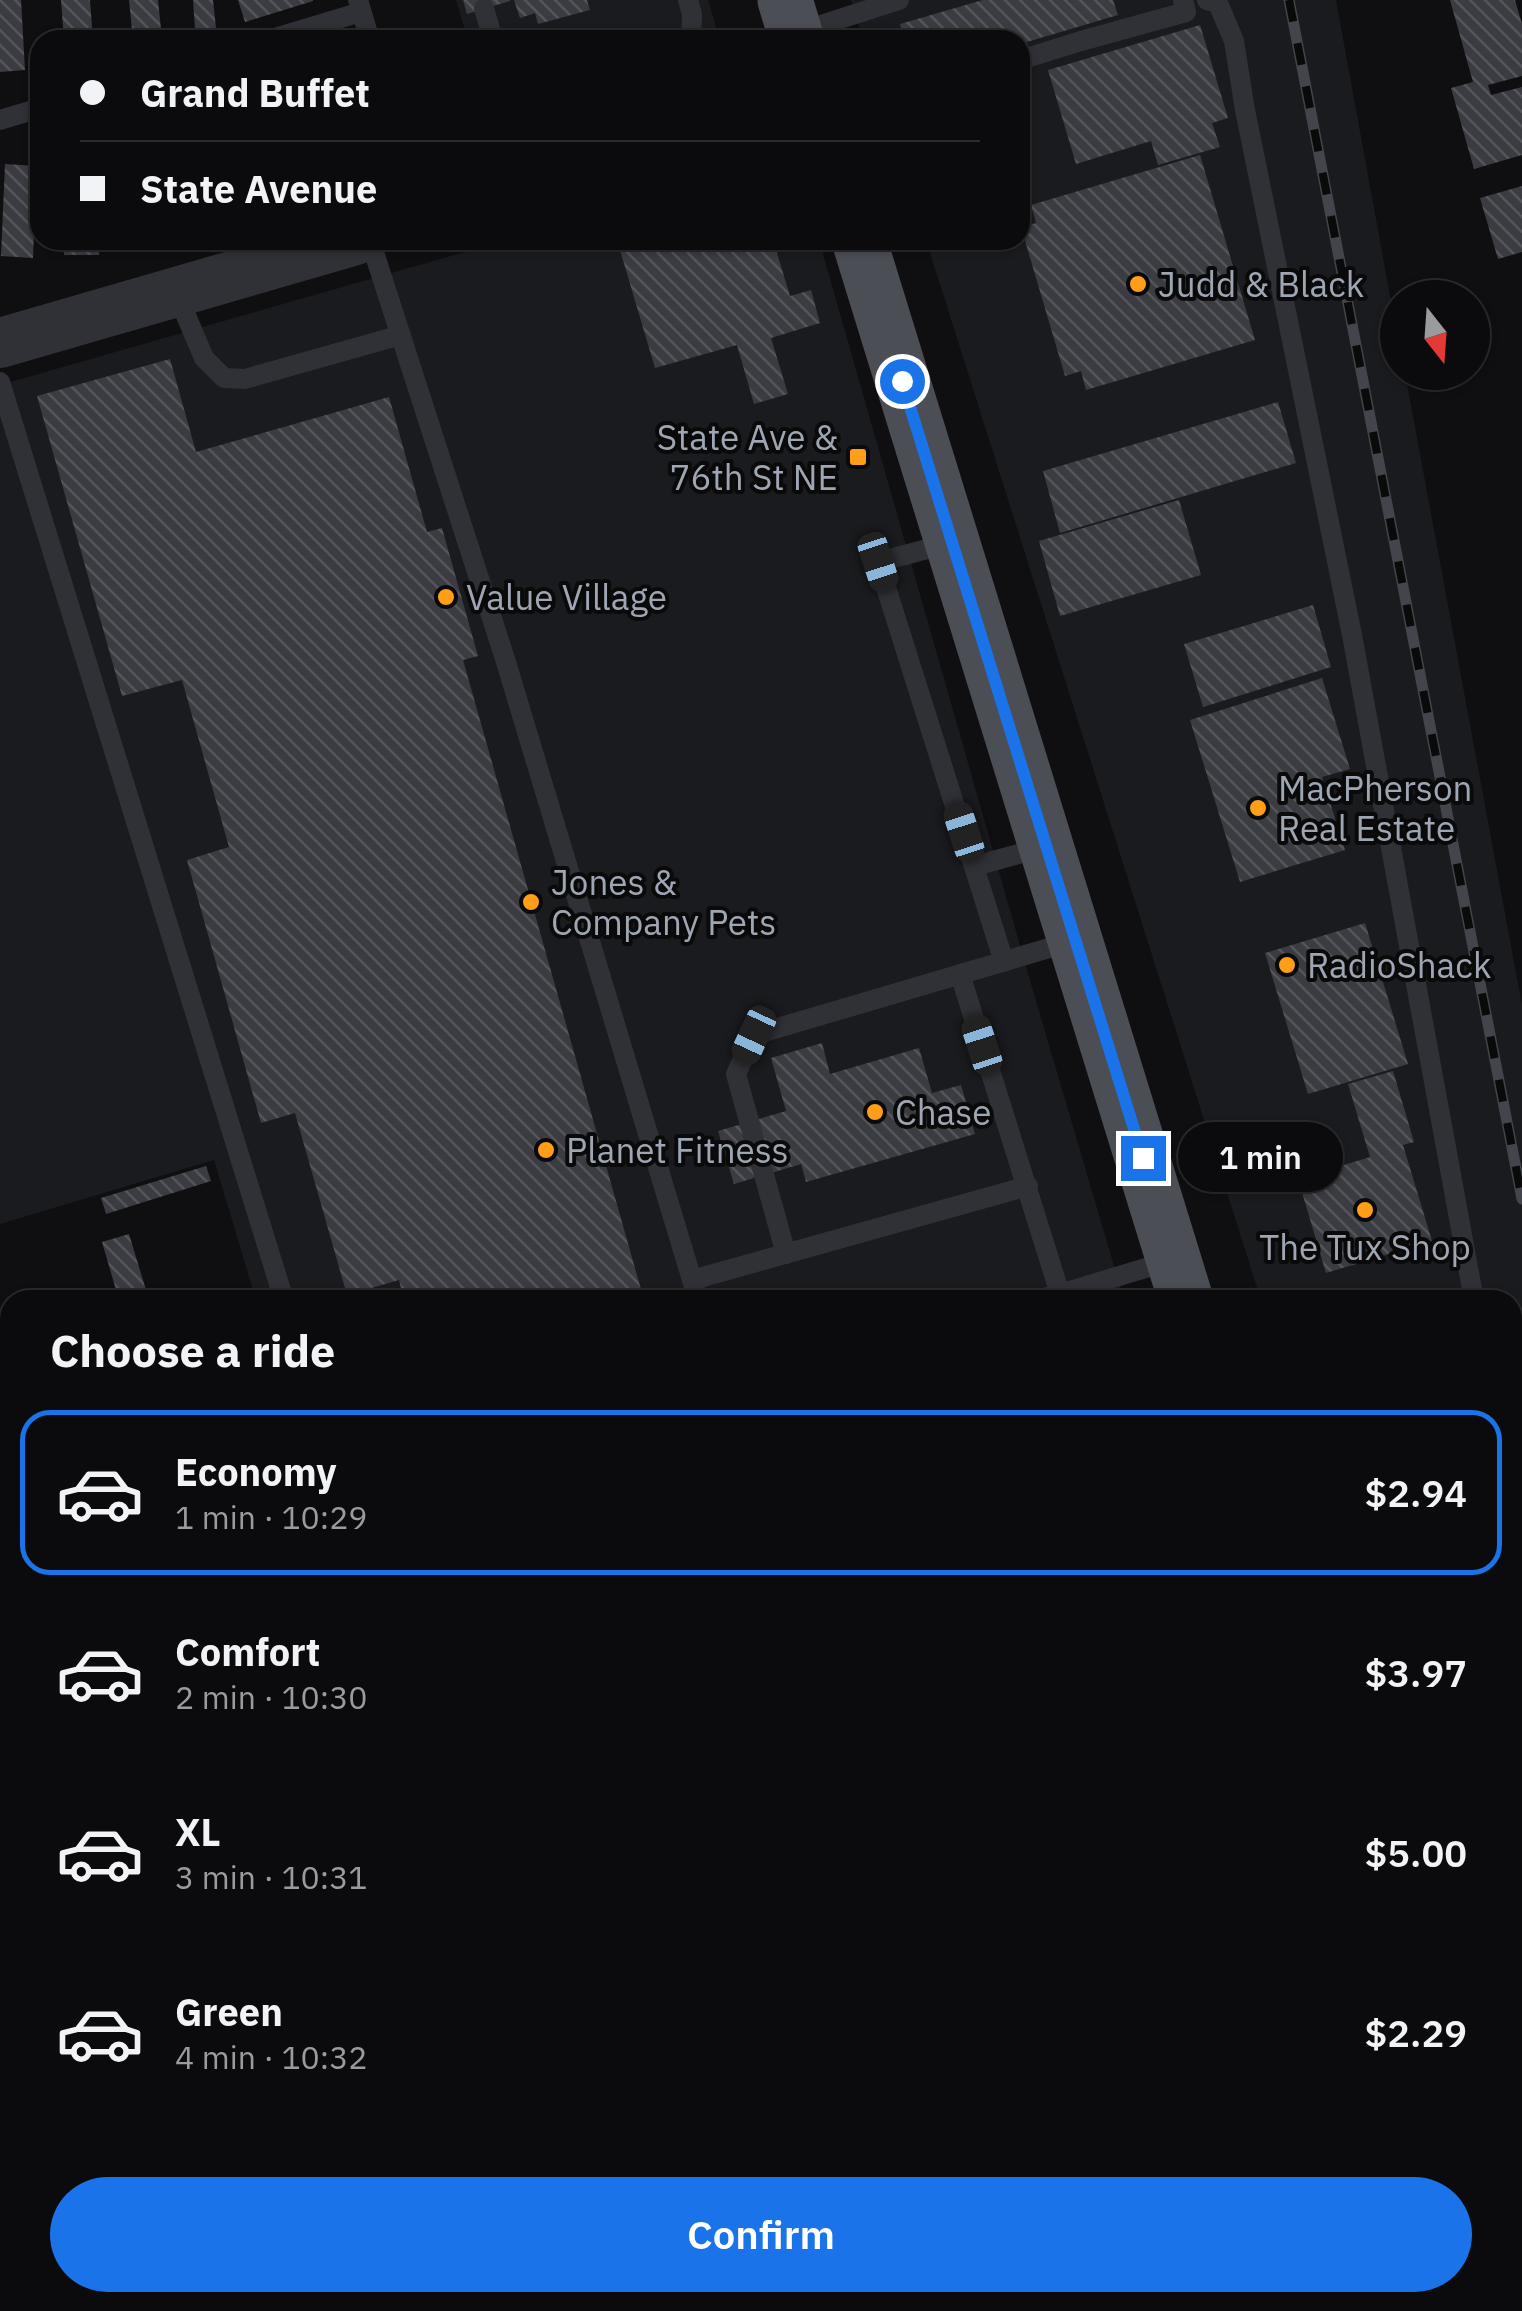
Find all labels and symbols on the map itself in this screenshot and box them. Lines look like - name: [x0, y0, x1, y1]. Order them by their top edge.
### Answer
- place label: Judd & Black: [1158, 261, 1364, 307]
- marker: Judd & Black: [1127, 273, 1149, 295]
- north arrow: [1380, 280, 1490, 390]
- route start: [880, 359, 925, 404]
- place label: State Ave & 76th St NE: [657, 414, 838, 500]
- marker: State Ave & 76th St NE: [847, 446, 869, 468]
- car: [854, 529, 902, 595]
- place label: Value Village: [466, 574, 667, 620]
- marker: Value Village: [435, 586, 457, 608]
- place label: MacPherson Real Estate: [1278, 765, 1472, 851]
- marker: MacPherson Real Estate: [1247, 797, 1269, 819]
- car: [940, 799, 988, 865]
- place label: Jones & Company Pets: [551, 859, 776, 945]
- marker: Jones & Company Pets: [520, 891, 542, 913]
- place label: RadioShack: [1307, 942, 1491, 988]
- marker: RadioShack: [1276, 954, 1298, 976]
- car: [728, 1001, 780, 1069]
- car: [958, 1012, 1006, 1078]
- place label: Chase: [895, 1089, 992, 1135]
- marker: Chase: [864, 1101, 886, 1123]
- callout: 1 min: [1178, 1123, 1343, 1193]
- place label: Planet Fitness: [566, 1127, 789, 1173]
- route end: [1121, 1136, 1166, 1181]
- marker: Planet Fitness: [535, 1139, 557, 1161]
- marker: The Tux Shop: [1354, 1199, 1376, 1221]
- place label: The Tux Shop: [1259, 1224, 1471, 1270]

